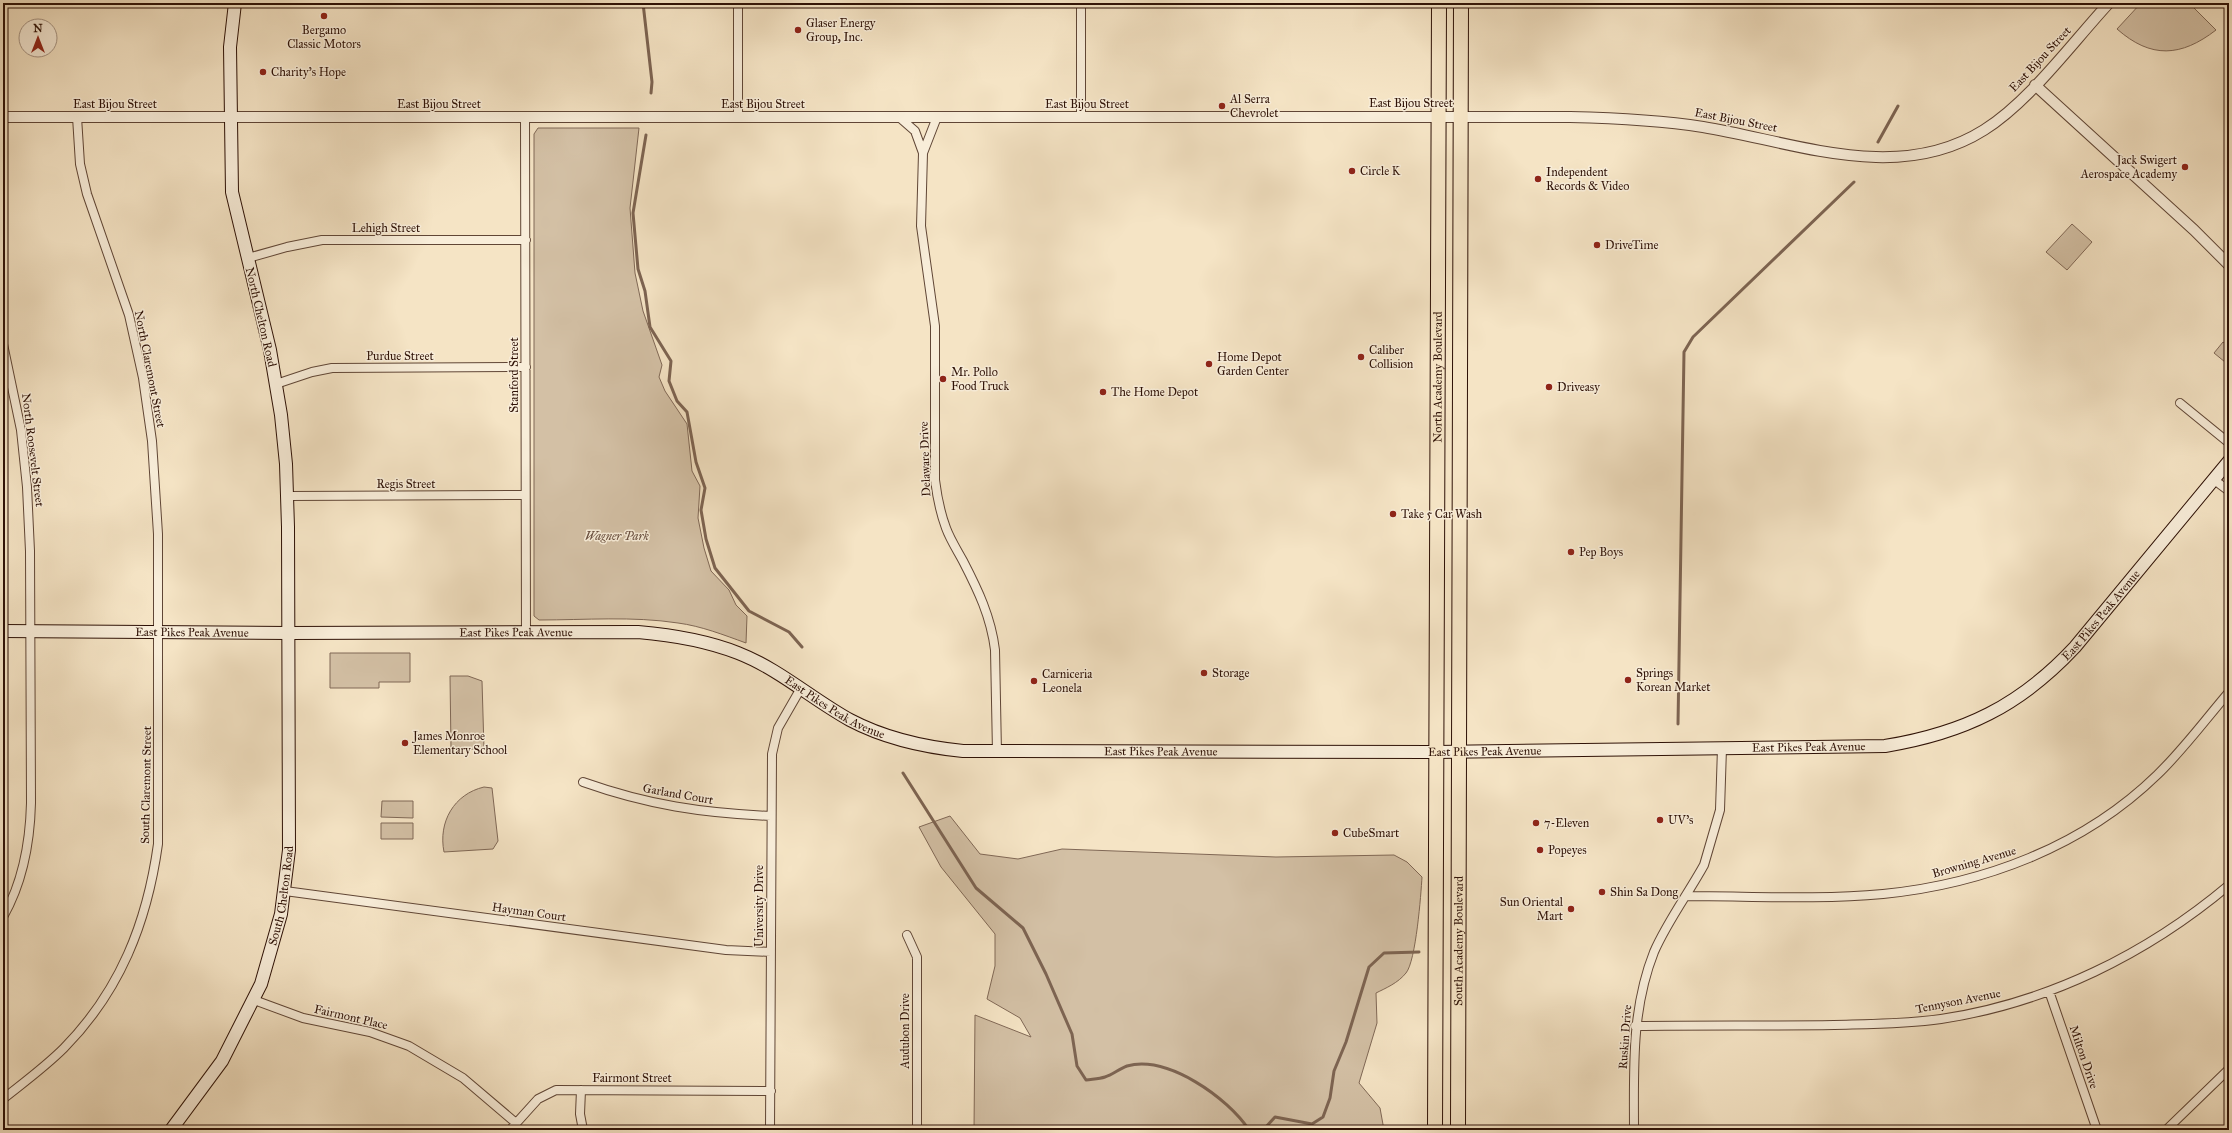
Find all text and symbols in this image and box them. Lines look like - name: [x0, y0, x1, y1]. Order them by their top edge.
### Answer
- marker: Bergamo Classic Motors: [319, 11, 329, 21]
- place label: Glaser Energy Group, Inc.: [806, 16, 876, 44]
- north arrow: [18, 18, 58, 58]
- text: N: [33, 22, 43, 35]
- place label: Bergamo Classic Motors: [287, 23, 361, 51]
- street label: East Bijou Street: [2006, 23, 2074, 94]
- marker: Glaser Energy Group, Inc.: [793, 25, 803, 35]
- place label: Charity's Hope: [271, 65, 346, 79]
- marker: Charity's Hope: [258, 67, 268, 77]
- place label: Al Serra Chevrolet: [1229, 92, 1279, 120]
- street label: East Bijou Street: [1369, 96, 1454, 110]
- street label: East Bijou Street: [73, 97, 158, 111]
- street label: East Bijou Street: [397, 97, 482, 111]
- street label: East Bijou Street: [721, 97, 806, 111]
- street label: East Bijou Street: [1045, 97, 1130, 111]
- marker: Al Serra Chevrolet: [1217, 101, 1227, 111]
- street label: East Bijou Street: [1693, 105, 1779, 135]
- place label: Jack Swigert Aerospace Academy: [2080, 153, 2178, 181]
- marker: Jack Swigert Aerospace Academy: [2180, 162, 2190, 172]
- place label: Circle K: [1360, 164, 1401, 178]
- place label: Independent Records & Video: [1546, 165, 1629, 193]
- marker: Circle K: [1347, 166, 1357, 176]
- marker: Independent Records & Video: [1533, 174, 1543, 184]
- street label: Lehigh Street: [352, 221, 421, 236]
- place label: DriveTime: [1605, 238, 1658, 252]
- marker: DriveTime: [1592, 240, 1602, 250]
- street label: North Chelton Road: [243, 266, 279, 368]
- street label: North Claremont Street: [132, 309, 168, 430]
- street label: North Academy Boulevard: [1430, 311, 1445, 443]
- street label: Stanford Street: [507, 336, 521, 413]
- place label: Caliber Collision: [1369, 343, 1414, 371]
- street label: Purdue Street: [366, 349, 435, 363]
- place label: Home Depot Garden Center: [1217, 350, 1289, 378]
- marker: Caliber Collision: [1356, 352, 1366, 362]
- marker: Home Depot Garden Center: [1204, 359, 1214, 369]
- place label: Mr. Pollo Food Truck: [951, 365, 1009, 393]
- marker: Mr. Pollo Food Truck: [938, 374, 948, 384]
- place label: Driveasy: [1557, 380, 1600, 394]
- marker: Driveasy: [1544, 382, 1554, 392]
- place label: The Home Depot: [1111, 385, 1199, 399]
- marker: The Home Depot: [1098, 387, 1108, 397]
- street label: North Roosevelt Street: [19, 392, 47, 508]
- street label: Delaware Drive: [917, 421, 933, 497]
- street label: Regis Street: [376, 477, 436, 492]
- place label: Take 5 Car Wash: [1401, 507, 1482, 521]
- marker: Take 5 Car Wash: [1388, 509, 1398, 519]
- park label: Wagner Park: [585, 529, 650, 543]
- place label: Pep Boys: [1579, 545, 1623, 559]
- marker: Pep Boys: [1566, 547, 1576, 557]
- street label: East Pikes Peak Avenue: [2059, 567, 2143, 663]
- street label: East Pikes Peak Avenue: [135, 625, 249, 640]
- street label: East Pikes Peak Avenue: [459, 625, 573, 640]
- place label: Storage: [1212, 666, 1249, 681]
- place label: Springs Korean Market: [1636, 666, 1711, 694]
- place label: Carniceria Leonela: [1042, 667, 1093, 695]
- marker: Storage: [1199, 668, 1209, 678]
- street label: East Pikes Peak Avenue: [782, 673, 887, 742]
- marker: Springs Korean Market: [1623, 675, 1633, 685]
- marker: Carniceria Leonela: [1029, 676, 1039, 686]
- street label: South Claremont Street: [138, 725, 154, 844]
- place label: James Monroe Elementary School: [411, 729, 508, 757]
- marker: James Monroe Elementary School: [400, 738, 410, 748]
- street label: East Pikes Peak Avenue: [1752, 739, 1866, 755]
- street label: East Pikes Peak Avenue: [1104, 744, 1218, 759]
- street label: East Pikes Peak Avenue: [1428, 744, 1542, 759]
- street label: Garland Court: [642, 781, 715, 807]
- place label: UV's: [1668, 813, 1693, 827]
- marker: UV's: [1655, 815, 1665, 825]
- place label: 7-Eleven: [1544, 816, 1590, 830]
- marker: 7-Eleven: [1531, 818, 1541, 828]
- place label: CubeSmart: [1343, 826, 1400, 840]
- marker: CubeSmart: [1330, 828, 1340, 838]
- place label: Popeyes: [1548, 843, 1587, 857]
- street label: Browning Avenue: [1930, 843, 2018, 882]
- marker: Popeyes: [1535, 845, 1545, 855]
- street label: South Chelton Road: [265, 846, 296, 947]
- street label: University Drive: [752, 865, 766, 947]
- street label: South Academy Boulevard: [1451, 876, 1466, 1006]
- place label: Shin Sa Dong: [1610, 885, 1679, 900]
- marker: Shin Sa Dong: [1597, 887, 1607, 897]
- place label: Sun Oriental Mart: [1500, 895, 1564, 923]
- street label: Hayman Court: [491, 900, 568, 924]
- marker: Sun Oriental Mart: [1566, 904, 1576, 914]
- street label: Tennyson Avenue: [1914, 986, 2002, 1016]
- street label: Audubon Drive: [898, 993, 912, 1070]
- street label: Fairmont Place: [313, 1002, 389, 1032]
- street label: Ruskin Drive: [1616, 1004, 1634, 1070]
- street label: Milton Drive: [2067, 1023, 2101, 1091]
- street label: Fairmont Street: [592, 1071, 673, 1085]

